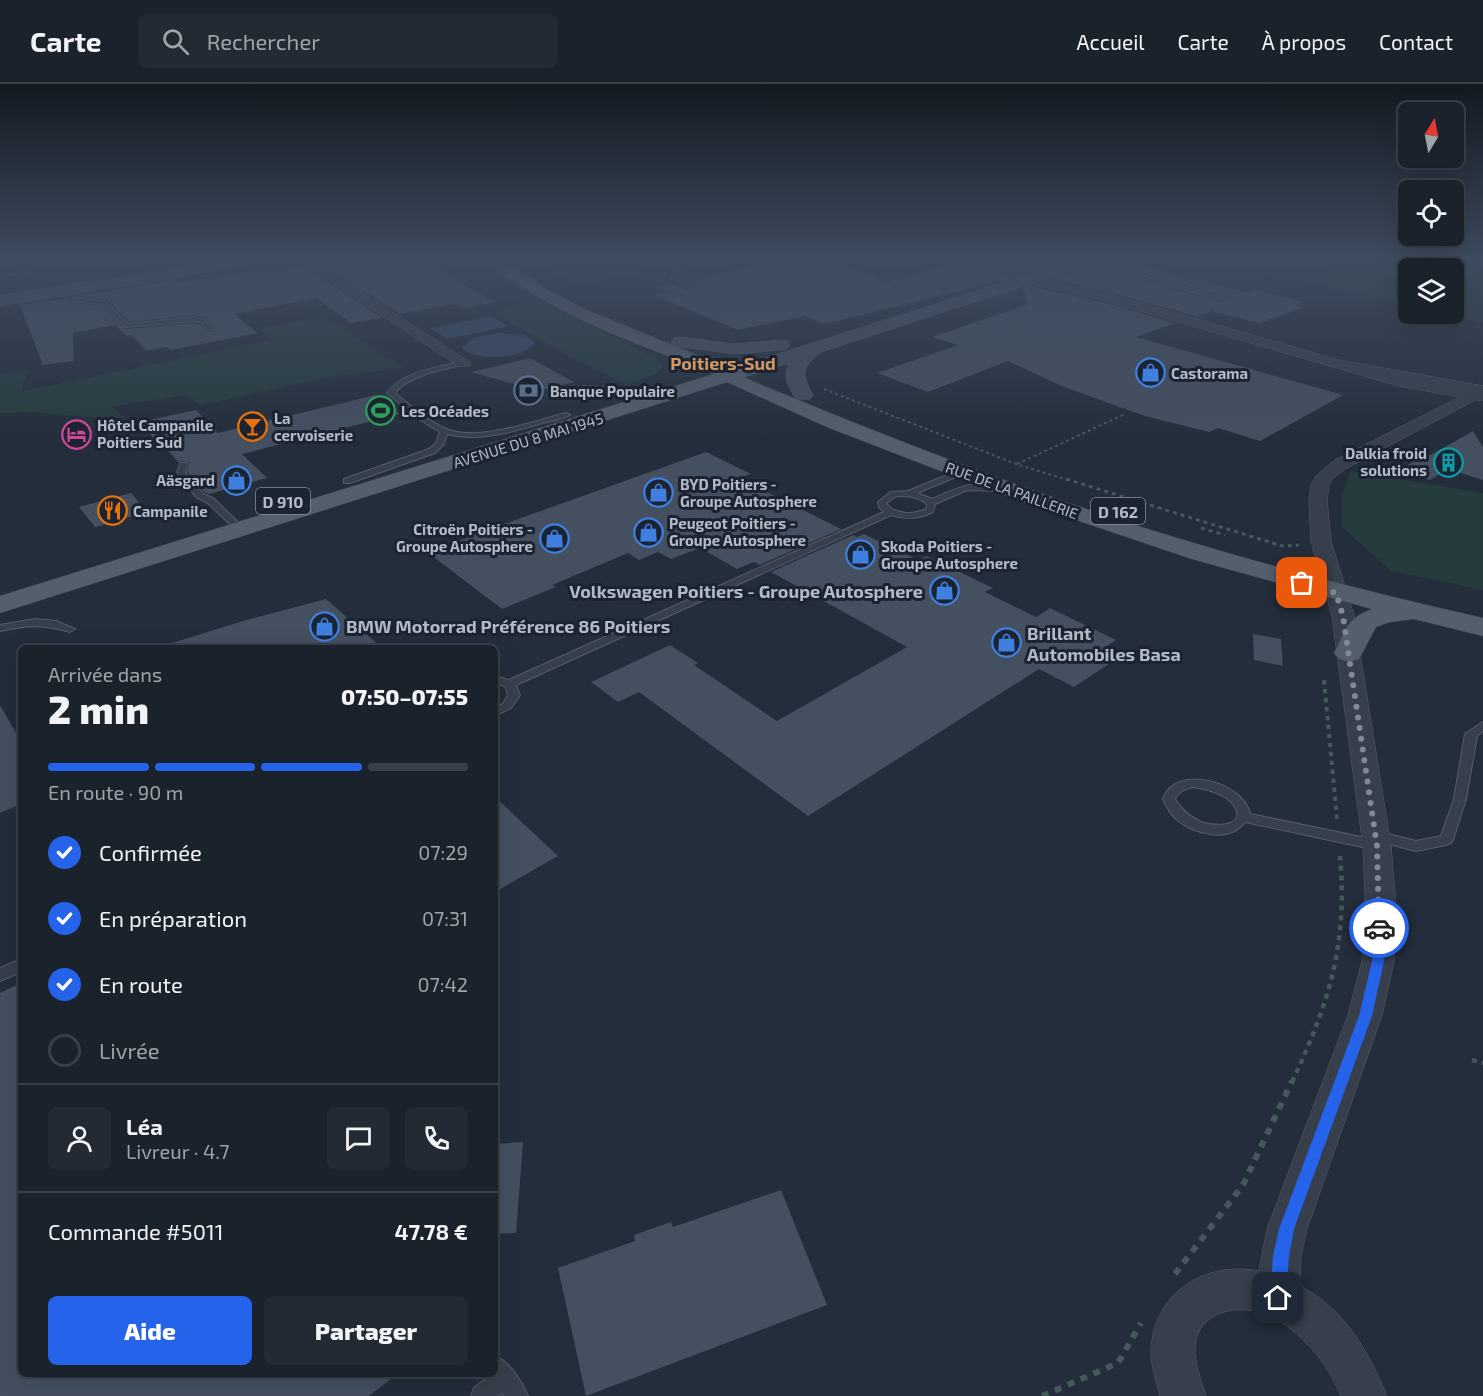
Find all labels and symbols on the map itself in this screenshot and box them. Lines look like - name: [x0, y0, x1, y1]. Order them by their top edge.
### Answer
- north arrow: [1398, 102, 1464, 168]
- district label: Poitiers-Sud: [670, 352, 776, 374]
- shop icon: Castorama: [1134, 357, 1166, 389]
- place label: Castorama: [1171, 364, 1248, 382]
- bank icon: Banque Populaire: [513, 375, 545, 407]
- place label: Banque Populaire: [550, 382, 675, 400]
- sports icon: Les Océades: [364, 395, 396, 427]
- place label: Les Océades: [401, 402, 489, 420]
- place label: La cervoiserie: [274, 409, 353, 444]
- street label: AVENUE DU 8 MAI 1945: [451, 409, 605, 471]
- bar icon: La cervoiserie: [237, 411, 269, 443]
- place label: Hôtel Campanile Poitiers Sud: [97, 416, 213, 451]
- hotel icon: Hôtel Campanile Poitiers Sud: [60, 418, 92, 450]
- place label: Dalkia froid solutions: [1345, 444, 1427, 479]
- building icon: Dalkia froid solutions: [1432, 446, 1464, 478]
- street label: RUE DE LA PAILLERIE: [943, 458, 1081, 522]
- shop icon: Aäsgard: [220, 464, 252, 496]
- place label: Aäsgard: [156, 471, 215, 489]
- place label: BYD Poitiers - Groupe Autosphere: [680, 475, 817, 510]
- shop icon: BYD Poitiers - Groupe Autosphere: [643, 477, 675, 509]
- road number: D 910: [256, 488, 310, 514]
- restaurant icon: Campanile: [96, 495, 128, 527]
- road number: D 162: [1091, 498, 1145, 524]
- place label: Campanile: [133, 502, 208, 520]
- place label: Peugeot Poitiers - Groupe Autosphere: [669, 514, 806, 549]
- shop icon: Peugeot Poitiers - Groupe Autosphere: [632, 516, 664, 548]
- place label: Citroën Poitiers - Groupe Autosphere: [396, 520, 533, 555]
- shop icon: Citroën Poitiers - Groupe Autosphere: [538, 522, 570, 554]
- place label: Skoda Poitiers - Groupe Autosphere: [881, 537, 1018, 572]
- shop icon: Skoda Poitiers - Groupe Autosphere: [844, 539, 876, 571]
- pin: [1276, 557, 1327, 608]
- shop icon: Volkswagen Poitiers - Groupe Autosphere: [928, 575, 960, 607]
- place label: Volkswagen Poitiers - Groupe Autosphere: [569, 580, 923, 602]
- shop icon: BMW Motorrad Préférence 86 Poitiers: [309, 610, 341, 642]
- place label: BMW Motorrad Préférence 86 Poitiers: [346, 615, 670, 637]
- place label: Brillant Automobiles Basa: [1027, 622, 1181, 665]
- shop icon: Brillant Automobiles Basa: [990, 627, 1022, 659]
- courier: [1349, 898, 1409, 958]
- pin: [1252, 1272, 1303, 1323]

